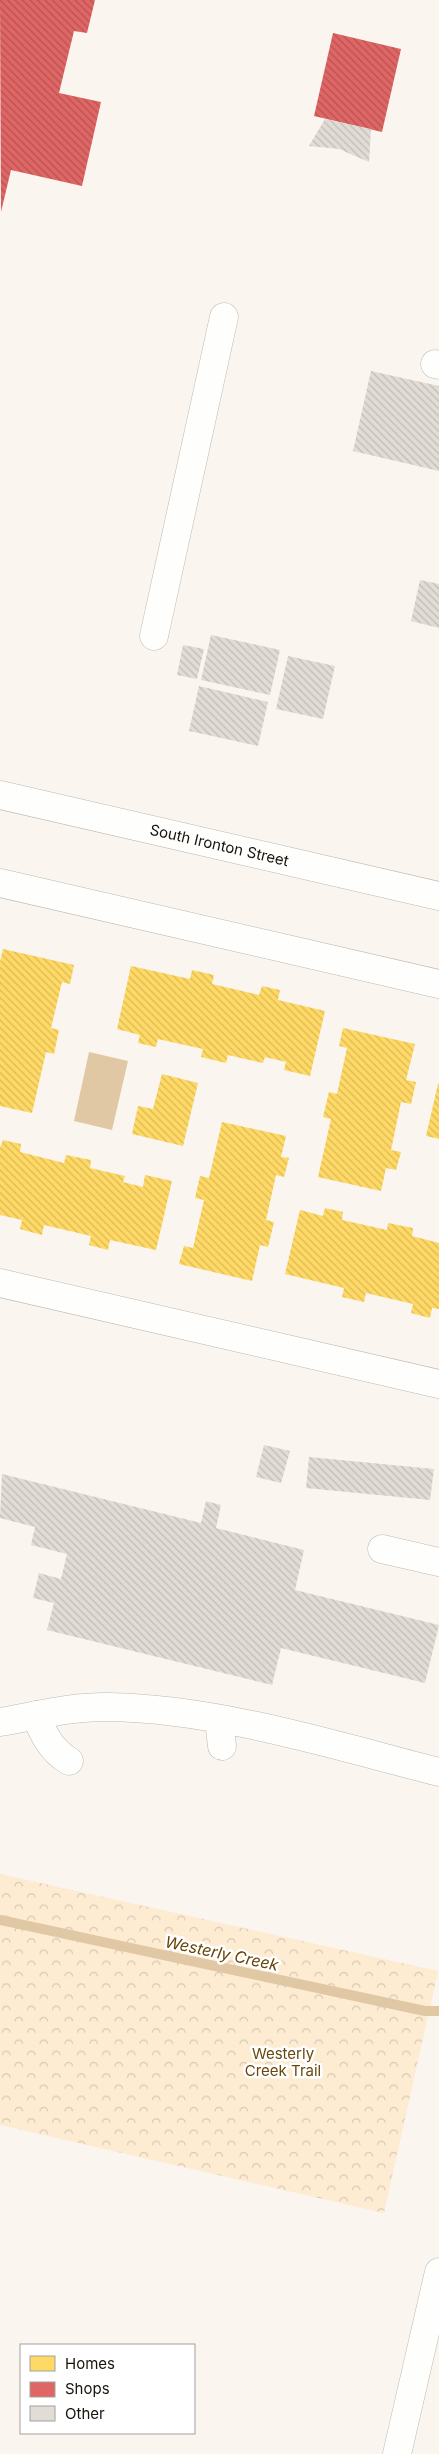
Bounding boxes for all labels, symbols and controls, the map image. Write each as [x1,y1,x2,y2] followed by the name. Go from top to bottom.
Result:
[148,820,291,870] street label: South Ironton Street
[164,1931,281,1975] water label: Westerly Creek
[245,2044,321,2080] park label: Westerly Creek Trail
[20,2344,195,2434] legend
[65,2354,115,2373] text: Homes
[65,2379,110,2398] text: Shops
[65,2404,105,2423] text: Other

